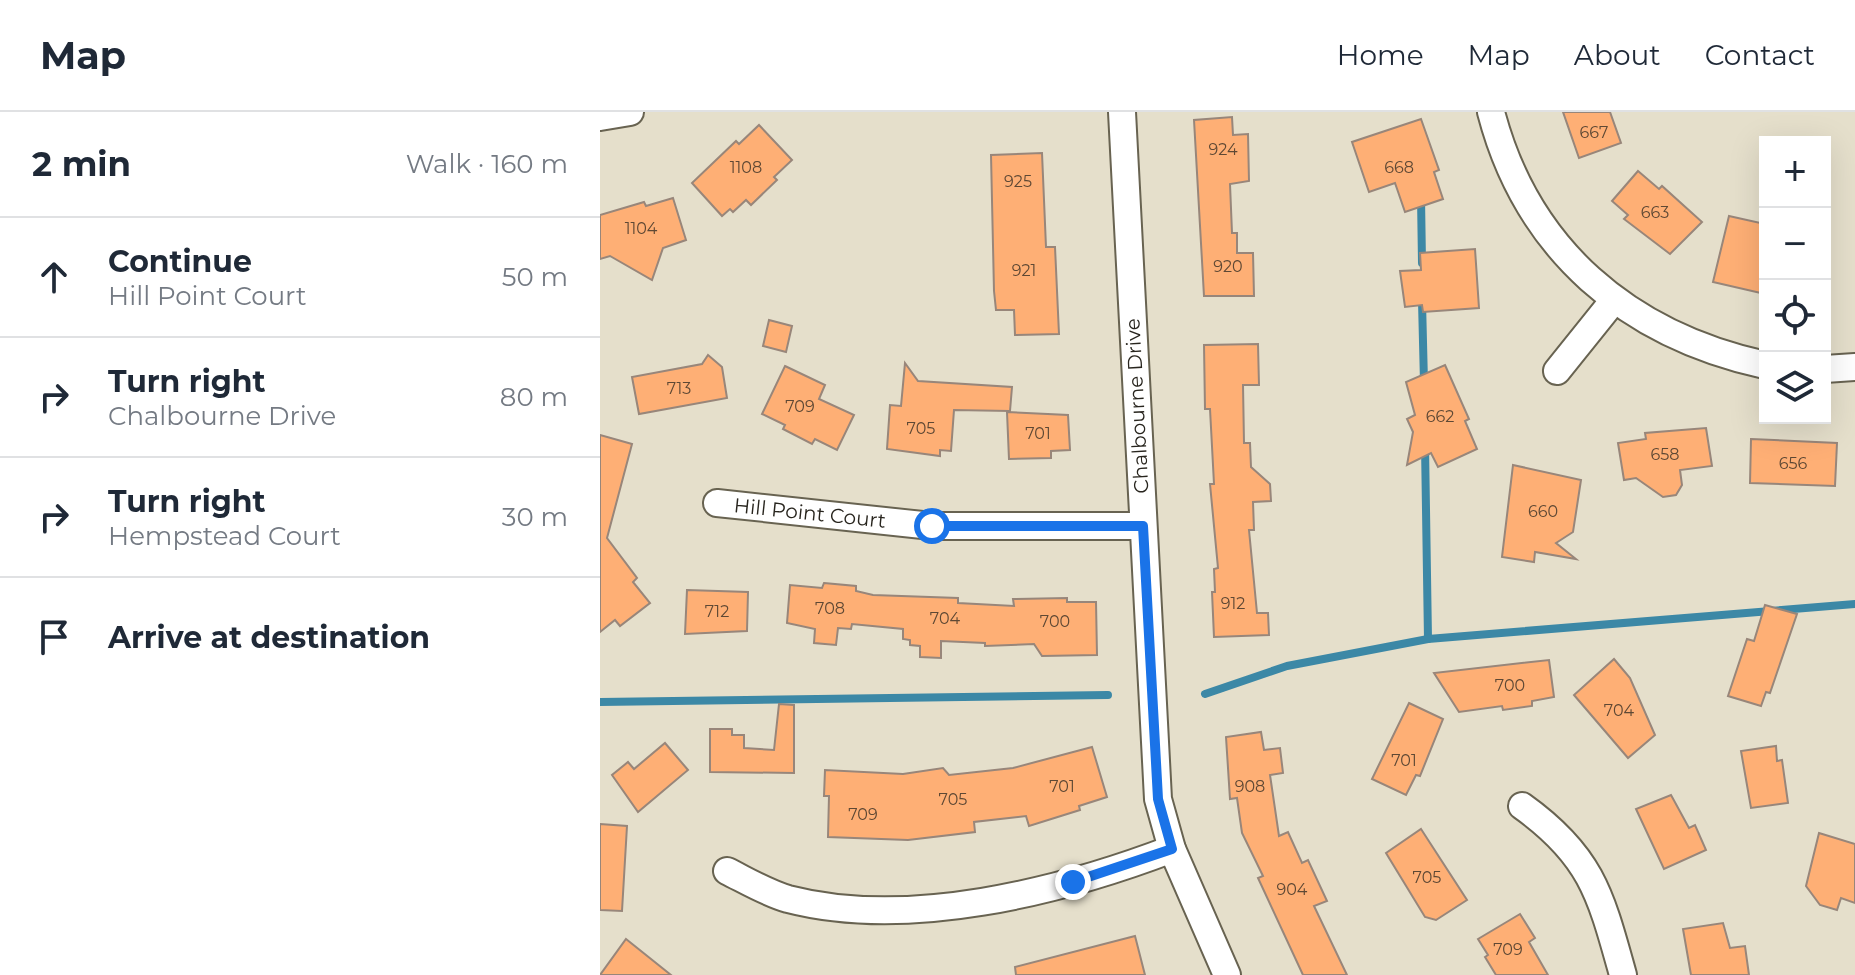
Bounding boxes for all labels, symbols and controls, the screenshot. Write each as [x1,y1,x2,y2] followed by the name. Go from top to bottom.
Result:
[40,32,126,79] text: Map
[1337,38,1424,72] text: Home
[1468,38,1530,72] text: Map
[1574,38,1661,72] text: About
[1705,38,1815,72] text: Contact
[1580,123,1608,142] house number: 667
[1759,136,1831,424] map controls
[1759,136,1831,208] button: +
[1208,140,1238,159] house number: 924
[32,143,131,185] text: 2 min
[406,148,568,180] text: Walk · 160 m
[730,158,762,177] house number: 1108
[1384,158,1414,177] house number: 668
[1004,172,1032,191] house number: 925
[1641,203,1669,222] house number: 663
[1759,208,1831,280] button: −
[625,219,658,238] house number: 1104
[108,243,252,280] text: Continue
[32,255,76,299] icon: ahead
[1213,257,1243,276] house number: 920
[502,261,568,293] text: 50 m
[1012,261,1036,280] house number: 921
[108,280,307,312] text: Hill Point Court
[1759,280,1831,352] button: locate
[1120,318,1154,494] street label: Chalbourne Drive
[1759,352,1831,424] button: layers
[108,363,265,400] text: Turn right
[32,375,76,419] icon: right
[667,379,691,398] house number: 713
[500,381,568,413] text: 80 m
[785,397,815,416] house number: 709
[108,400,336,432] text: Chalbourne Drive
[1426,407,1454,426] house number: 662
[907,419,935,438] house number: 705
[1025,424,1051,443] house number: 701
[1650,445,1680,464] house number: 658
[1779,454,1808,473] house number: 656
[108,483,265,520] text: Turn right
[733,493,887,533] street label: Hill Point Court
[32,495,76,539] icon: right
[502,501,568,533] text: 30 m
[1528,502,1558,521] house number: 660
[914,508,950,544] route start
[108,520,341,552] text: Hempstead Court
[1221,594,1245,613] house number: 912
[815,599,845,618] house number: 708
[705,602,729,621] house number: 712
[930,609,961,628] house number: 704
[1040,612,1070,631] house number: 700
[32,615,76,659] icon: arrive
[108,619,430,656] text: Arrive at destination
[1495,676,1525,695] house number: 700
[1604,701,1635,720] house number: 704
[1391,751,1417,770] house number: 701
[1049,777,1075,796] house number: 701
[1235,777,1265,796] house number: 908
[939,790,967,809] house number: 705
[848,805,878,824] house number: 709
[1055,864,1091,900] route end
[1413,868,1441,887] house number: 705
[1277,880,1308,899] house number: 904
[1493,940,1523,959] house number: 709

